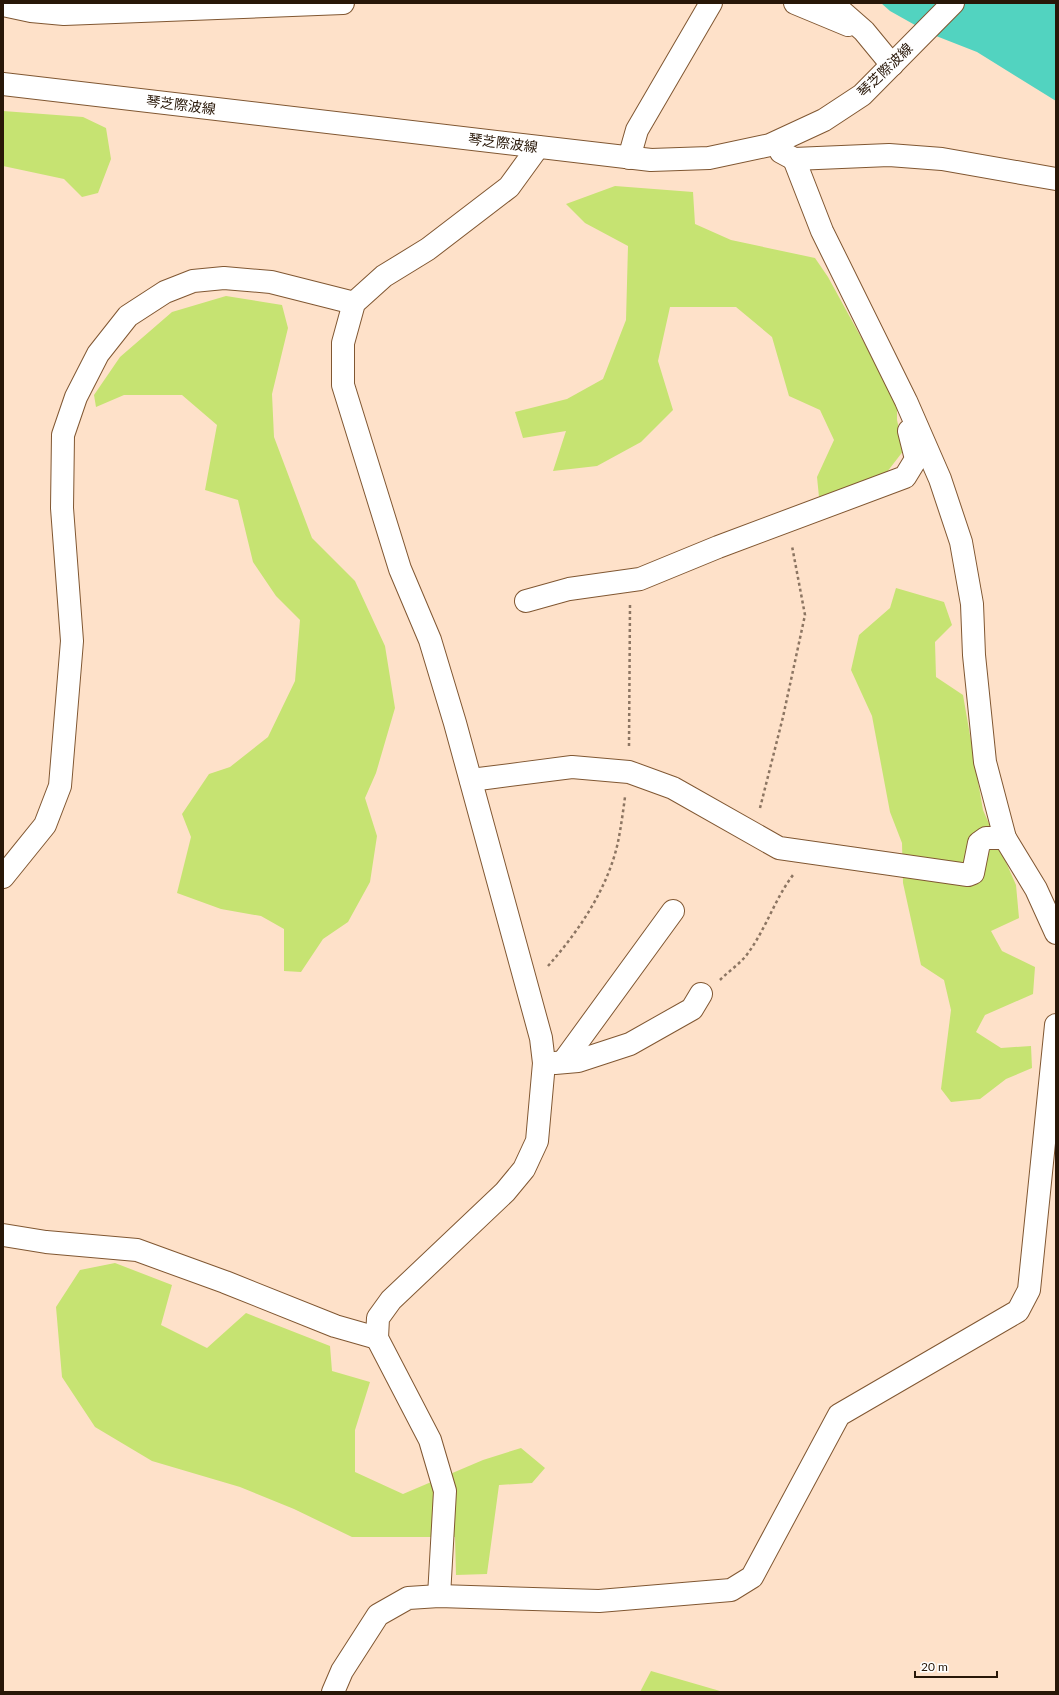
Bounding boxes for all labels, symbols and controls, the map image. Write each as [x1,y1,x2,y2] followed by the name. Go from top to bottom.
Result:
[854,39,916,100] street label: 琴芝際波線
[145,92,217,117] street label: 琴芝際波線
[467,130,539,155] street label: 琴芝際波線
[915,1653,997,1679] scale bar
[921,1659,948,1674] text: 20 m

